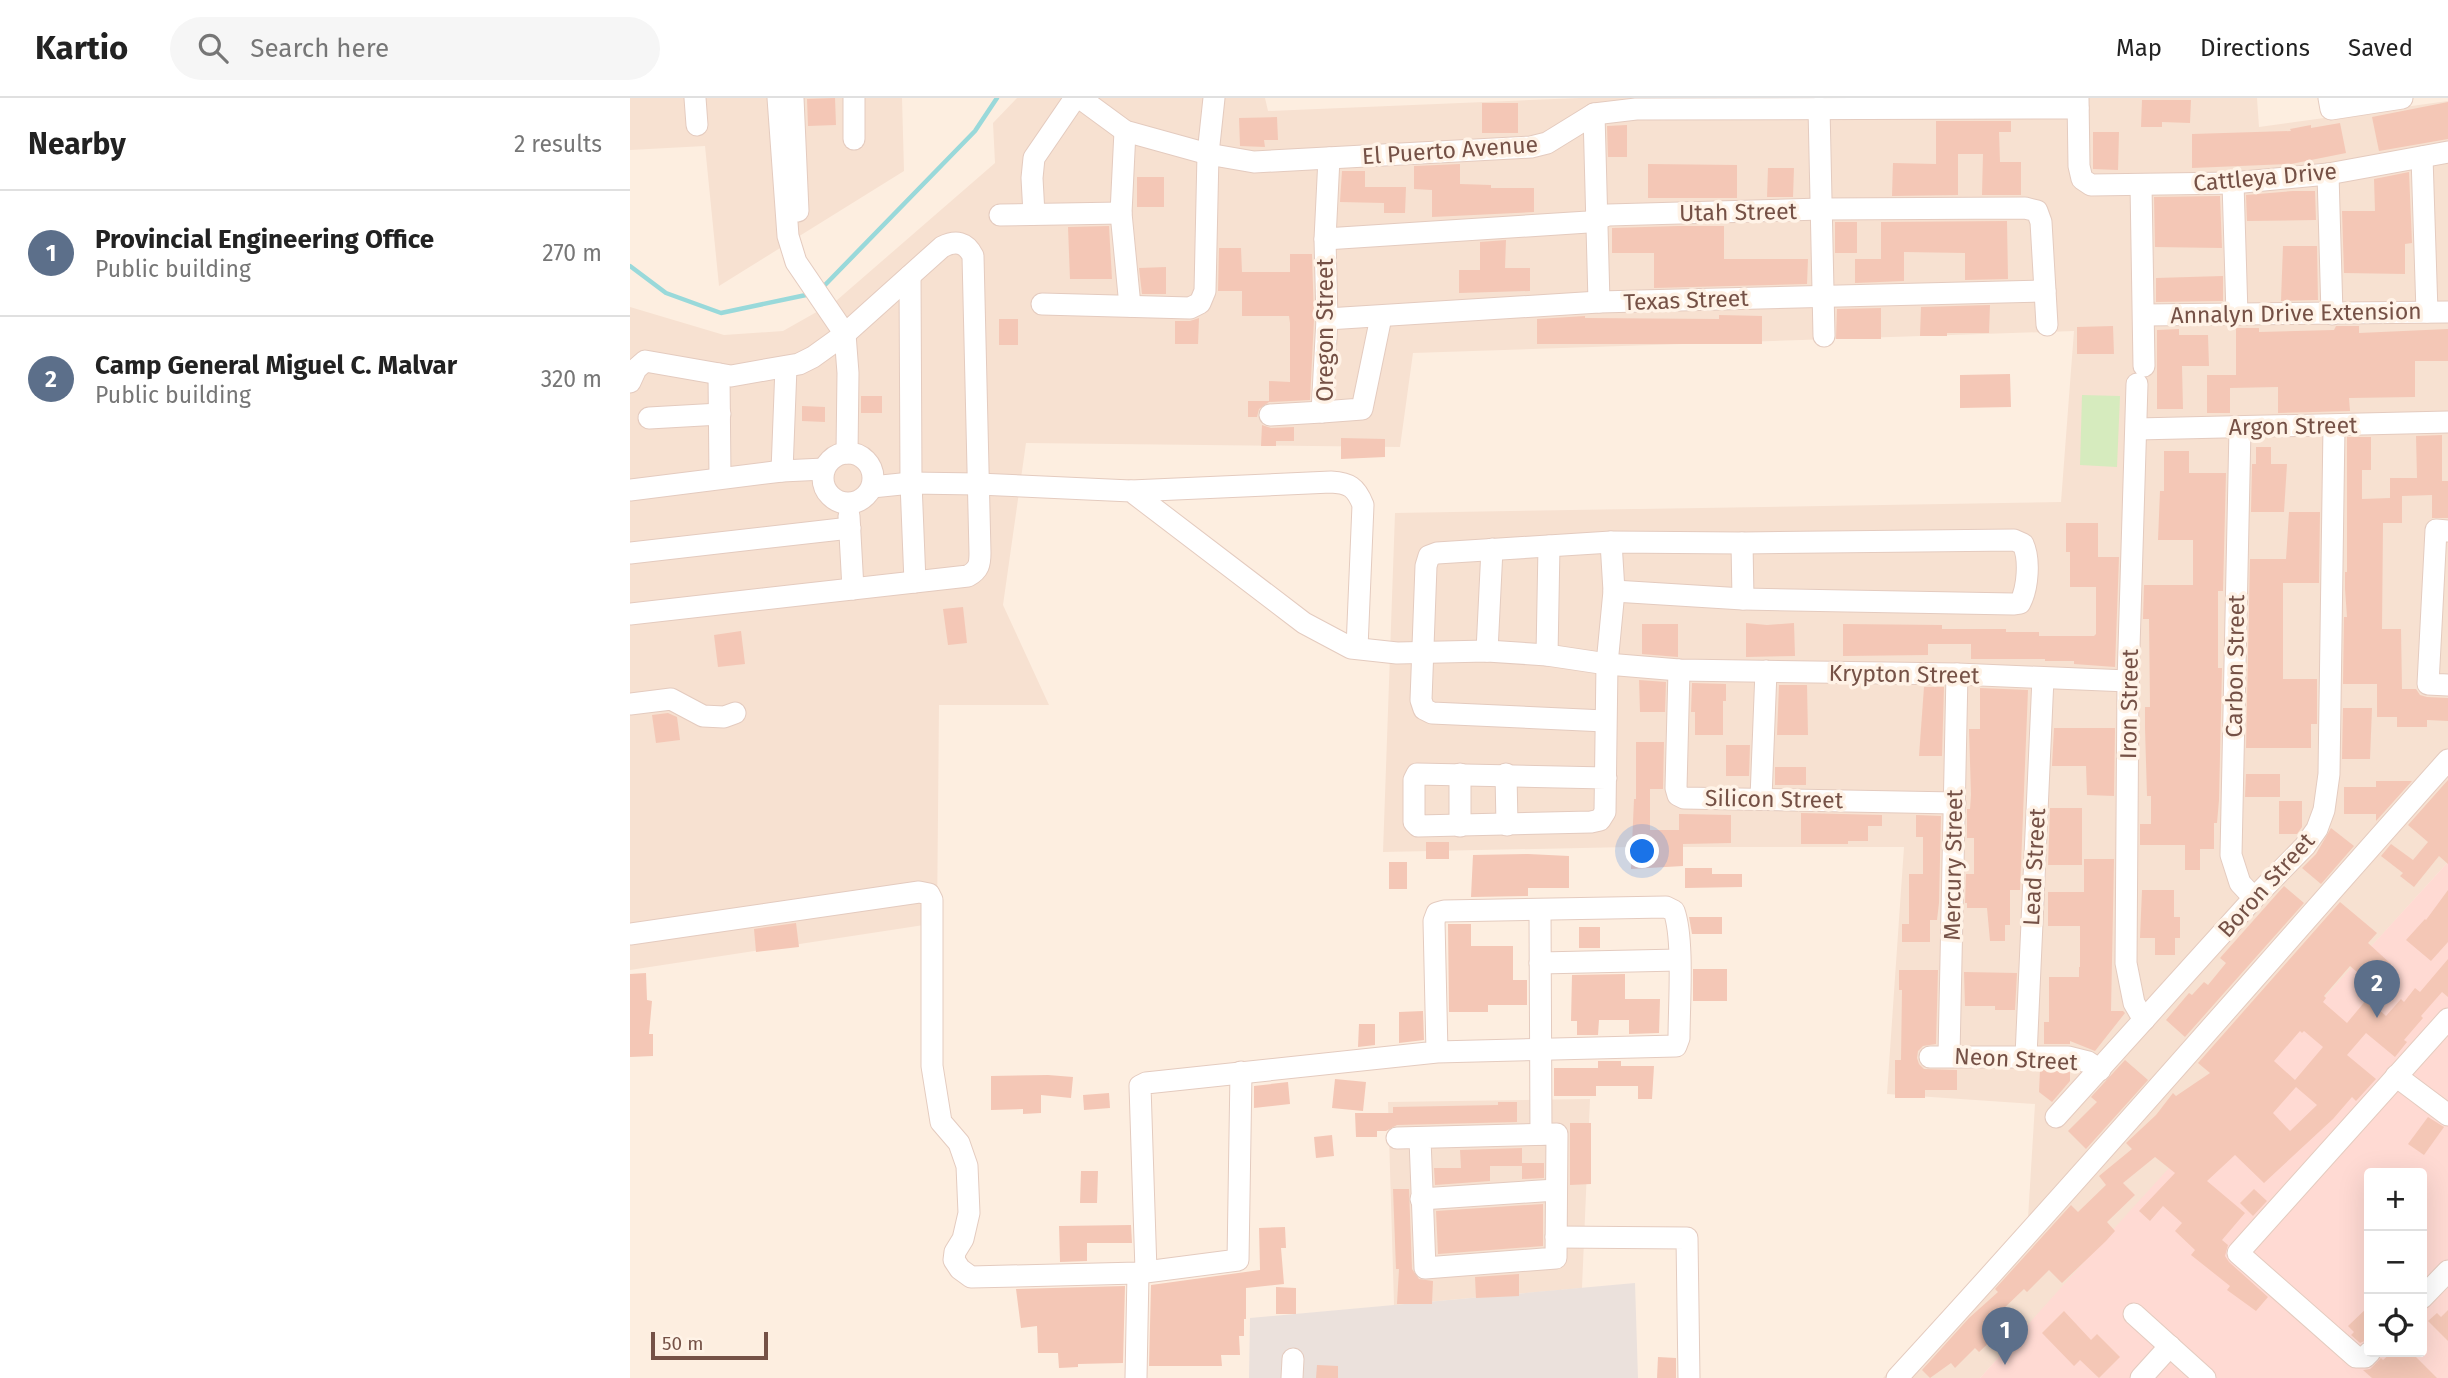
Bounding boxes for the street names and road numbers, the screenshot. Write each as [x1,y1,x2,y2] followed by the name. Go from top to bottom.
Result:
[1361,130,1539,170] street label: El Puerto Avenue
[2192,157,2338,197] street label: Cattleya Drive
[1679,197,1798,227] street label: Utah Street
[1311,257,1339,402] street label: Oregon Street
[1623,284,1750,316] street label: Texas Street
[2170,297,2422,329] street label: Annalyn Drive Extension
[2228,411,2358,441] street label: Argon Street
[2220,594,2250,738] street label: Carbon Street
[2114,648,2144,759] street label: Iron Street
[1828,659,1980,689] street label: Krypton Street
[1705,784,1844,814] street label: Silicon Street
[1938,788,1968,941] street label: Mercury Street
[2017,807,2051,927] street label: Lead Street
[2212,826,2321,943] street label: Boron Street
[1954,1042,2079,1076] street label: Neon Street

